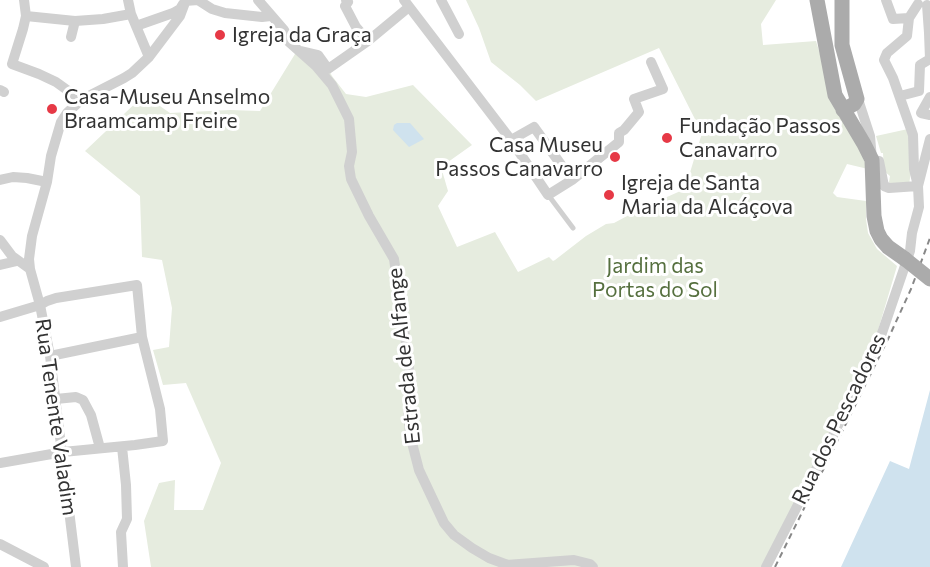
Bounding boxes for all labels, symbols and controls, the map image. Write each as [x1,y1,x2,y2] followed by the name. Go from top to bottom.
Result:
[232,22,372,48] place label: Igreja da Graça
[213,28,227,42] marker: Igreja da Graça
[64,84,270,134] place label: Casa-Museu Anselmo Braamcamp Freire
[45,102,59,116] marker: Casa-Museu Anselmo Braamcamp Freire
[679,113,841,163] place label: Fundação Passos Canavarro
[660,131,674,145] marker: Fundação Passos Canavarro
[435,132,603,182] place label: Casa Museu Passos Canavarro
[608,150,622,164] marker: Casa Museu Passos Canavarro
[621,170,793,220] place label: Igreja de Santa Maria da Alcáçova
[602,188,616,202] marker: Igreja de Santa Maria da Alcáçova
[592,253,718,303] park label: Jardim das Portas do Sol
[382,267,426,445] street label: Estrada de Alfange
[30,317,82,517] street label: Rua Tenente Valadim
[787,329,891,509] street label: Rua dos Pescadores

